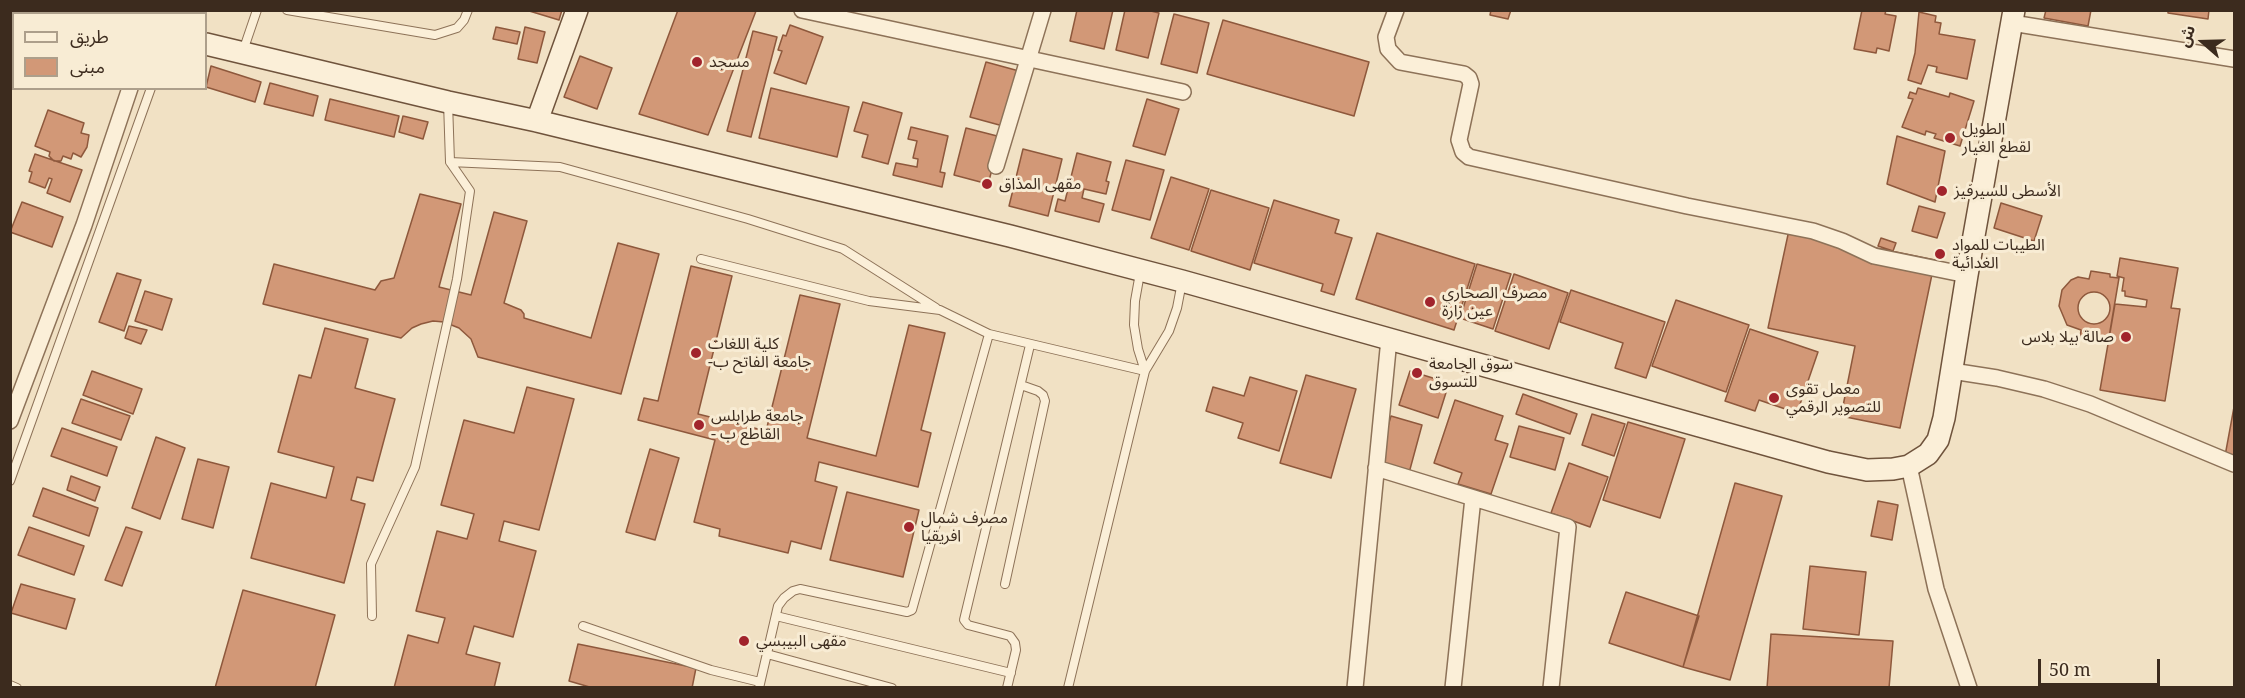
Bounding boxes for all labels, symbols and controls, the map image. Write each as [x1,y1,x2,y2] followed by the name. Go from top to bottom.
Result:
[12,12,207,90] legend
[2173,12,2233,72] north arrow
[2172,22,2200,50] text: ش
[70,24,109,48] text: طريق
[709,52,750,72] place label: مسجد
[70,54,105,78] text: مبنى
[690,55,704,69] marker: مسجد
[1962,119,2031,157] place label: الطويل لقطع الغيار
[1943,131,1957,145] marker: الطويل لقطع الغيار
[999,174,1081,194] place label: مقهى المذاق
[980,177,994,191] marker: مقهى المذاق
[1954,181,2061,201] place label: الأسطى للسيرفيز
[1935,184,1949,198] marker: الأسطى للسيرفيز
[1952,235,2045,273] place label: الطيبات للمواد الغدائية
[1933,247,1947,261] marker: الطيبات للمواد الغدائية
[1442,283,1547,321] place label: مصرف الصحاري عين زارة
[1423,295,1437,309] marker: مصرف الصحاري عين زارة
[2022,327,2114,347] place label: صالة بيلا بلاس
[2119,330,2133,344] marker: صالة بيلا بلاس
[708,334,811,372] place label: كلية اللغات -جامعة الفاتح ب
[689,346,703,360] marker: كلية اللغات -جامعة الفاتح ب
[1429,354,1513,392] place label: سوق الجامعة للتسوق
[1410,366,1424,380] marker: سوق الجامعة للتسوق
[1786,379,1881,417] place label: معمل تقوى للتصوير الرقمي
[1767,391,1781,405] marker: معمل تقوى للتصوير الرقمي
[711,406,804,444] place label: جامعة طرابلس - القاطع ب
[692,418,706,432] marker: جامعة طرابلس - القاطع ب
[921,508,1008,546] place label: مصرف شمال افريقيا
[902,520,916,534] marker: مصرف شمال افريقيا
[756,631,847,651] place label: مقهى البيبسي
[737,634,751,648] marker: مقهى البيبسي
[2041,647,2162,685] scale bar
[2049,657,2091,681] text: 50 m

